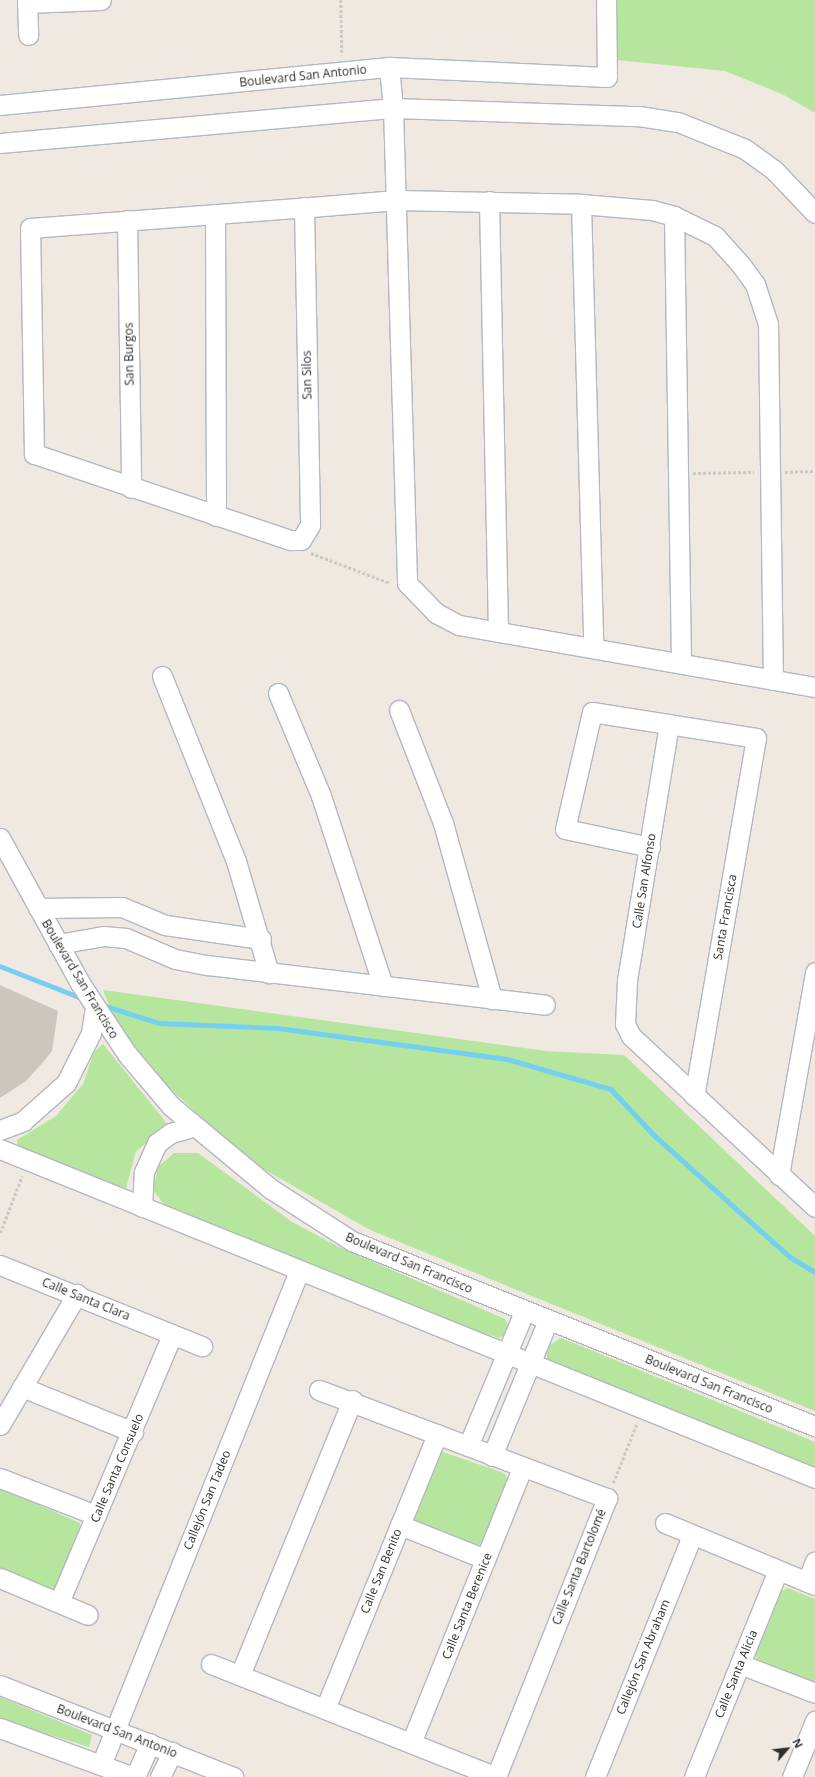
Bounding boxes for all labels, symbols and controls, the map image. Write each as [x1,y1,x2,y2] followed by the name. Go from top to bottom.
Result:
[239,62,367,90] street label: Boulevard San Antonio
[121,322,137,386] street label: San Burgos
[299,350,315,400] street label: San Silos
[629,832,659,930] street label: Calle San Alfonso
[710,873,740,961] street label: Santa Francisca
[39,917,121,1041] street label: Boulevard San Francisco
[343,1230,475,1296] street label: Boulevard San Francisco
[40,1275,132,1323] street label: Calle Santa Clara
[643,1352,775,1416] street label: Boulevard San Francisco
[88,1411,146,1525] street label: Calle Santa Consuelo
[180,1448,234,1552] street label: Callejón San Tadeo
[549,1507,609,1627] street label: Calle Santa Bartolomé
[357,1526,405,1616] street label: Calle San Benito
[439,1551,495,1661] street label: Calle Santa Berenice
[613,1597,673,1717] street label: Callejón San Abraham
[712,1628,760,1720] street label: Calle Santa Alicia
[55,1701,179,1761] street label: Boulevard San Antonio
[767,1729,807,1769] north arrow
[789,1736,807,1751] text: N

